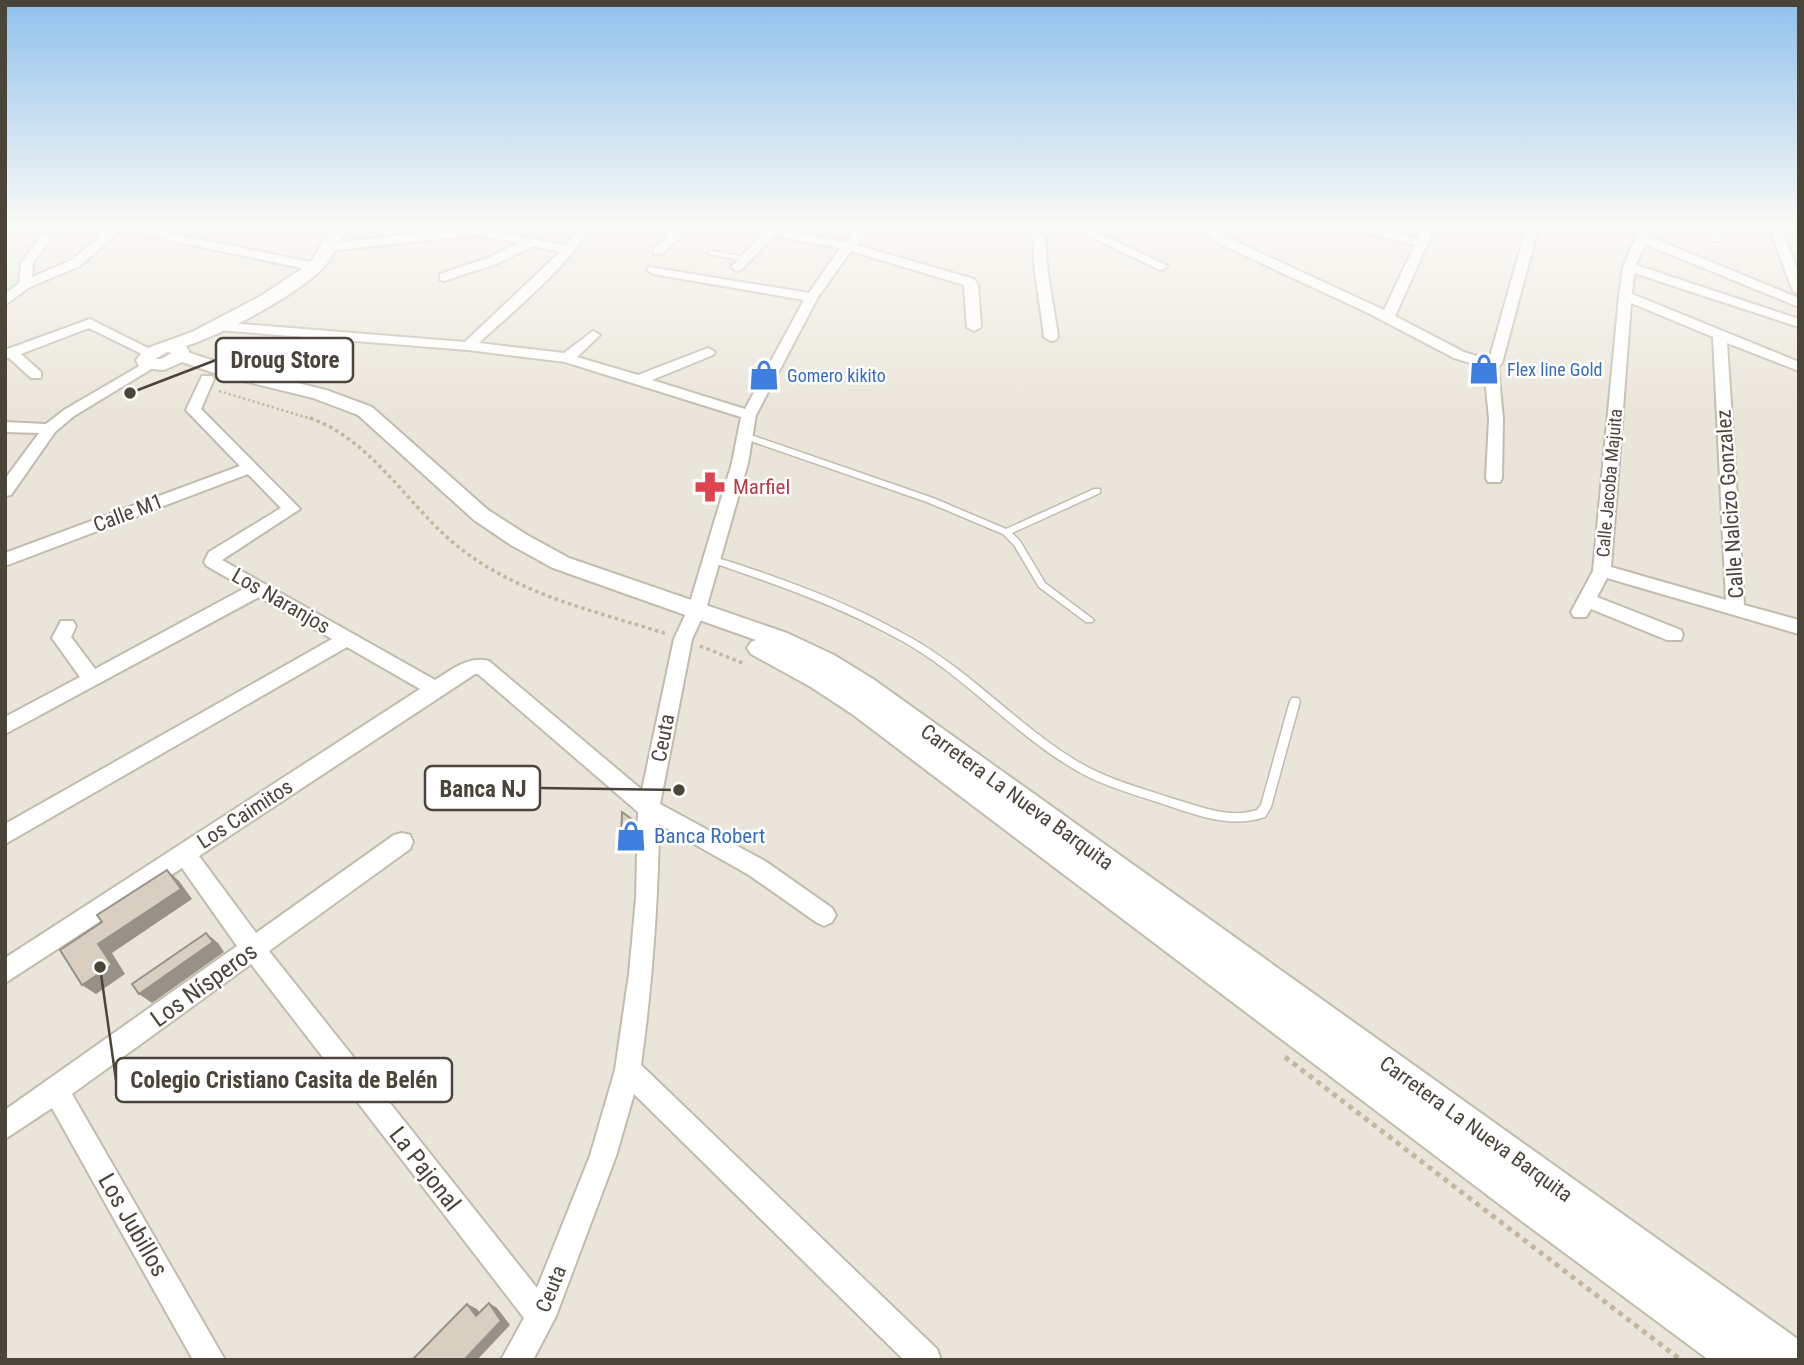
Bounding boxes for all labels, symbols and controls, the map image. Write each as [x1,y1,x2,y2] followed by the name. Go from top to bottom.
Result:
[216,338,353,382] callout: Droug Store
[231,347,339,374] text: Droug Store
[1467,352,1501,386] shop icon: Flex line Gold
[747,358,781,392] shop icon: Gomero kikito
[1507,359,1603,380] place label: Flex line Gold
[787,365,886,386] place label: Gomero kikito
[1592,408,1626,558] street label: Calle Jacoba Majuita
[1711,409,1749,599] street label: Calle Nalcizo Gonzalez
[693,470,727,504] pharmacy icon: Marfiel
[733,475,790,499] place label: Marfiel
[90,489,166,537] street label: Calle M1
[228,563,334,639] street label: Los Naranjos
[647,712,679,764] street label: Ceuta
[916,719,1118,875] street label: Carretera La Nueva Barquita
[425,766,540,810] callout: Banca NJ
[193,774,297,854] street label: Los Caimitos
[439,776,527,803] text: Banca NJ
[614,819,648,853] shop icon: Banca Robert
[654,824,765,848] place label: Banca Robert
[145,937,263,1033] street label: Los Nísperos
[1375,1051,1577,1207] street label: Carretera La Nueva Barquita
[116,1058,452,1102] callout: Colegio Cristiano Casita de Belén
[130,1067,438,1094] text: Colegio Cristiano Casita de Belén
[383,1121,467,1217] street label: La Pajonal
[92,1168,174,1282] street label: Los Jubillos
[531,1262,571,1316] street label: Ceuta

